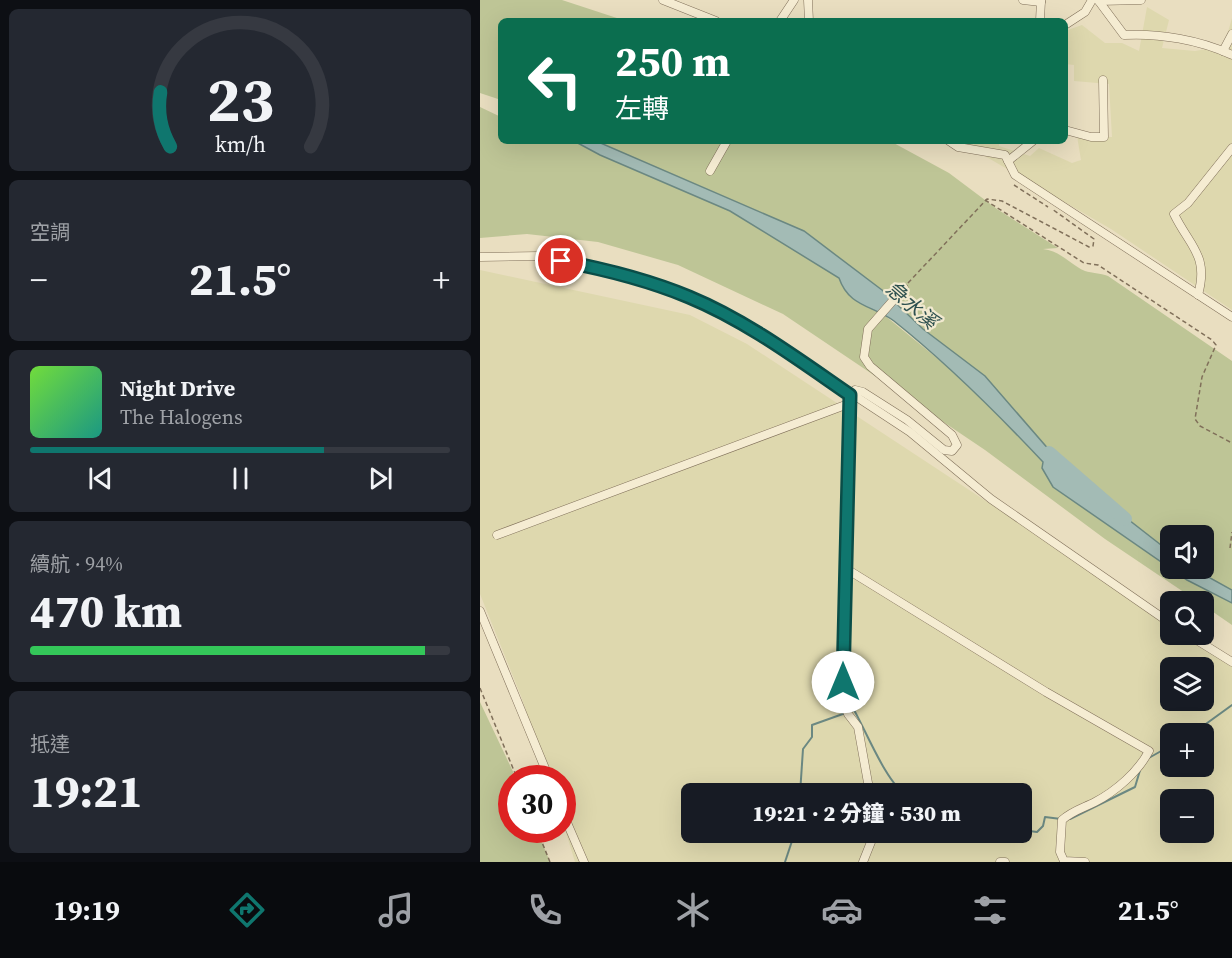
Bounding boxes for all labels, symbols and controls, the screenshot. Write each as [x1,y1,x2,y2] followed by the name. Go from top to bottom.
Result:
[615,32,730,90] text: 250 m
[516,42,594,120] icon: left
[206,56,274,142] text: 23
[615,90,669,127] text: 左轉
[214,130,266,159] text: km/h
[30,218,70,246] text: 空調
[535,235,586,286] pin
[544,244,577,277] icon: arrive
[189,248,291,310] text: 21.5°
[30,257,48,302] text: −
[433,257,450,302] text: +
[880,275,946,337] water label: 急水溪
[120,373,235,403] text: Night Drive
[120,403,243,431] text: The Halogens
[84,462,117,495] icon: previous
[224,462,257,495] icon: pause
[364,462,397,495] icon: next
[1160,525,1214,843] map controls
[1160,525,1214,579] button: sound
[30,550,123,578] text: 續航 · 94%
[30,580,182,642] text: 470 km
[1160,591,1214,645] button: search
[811,650,875,714] position arrow
[1160,657,1214,711] button: layers
[1160,723,1214,777] button: +
[30,730,70,758] text: 抵達
[30,760,143,822] text: 19:21
[498,765,576,843] speed limit sign: 30
[1160,789,1214,843] button: −
[752,798,961,828] text: 19:21 · 2 分鐘 · 530 m
[226,889,268,931] icon: directions
[375,889,417,931] icon: music
[524,889,566,931] icon: phone
[672,889,714,931] icon: climate
[821,889,863,931] icon: car
[969,889,1011,931] icon: filters
[53,892,120,929] text: 19:19
[1118,892,1179,929] text: 21.5°

